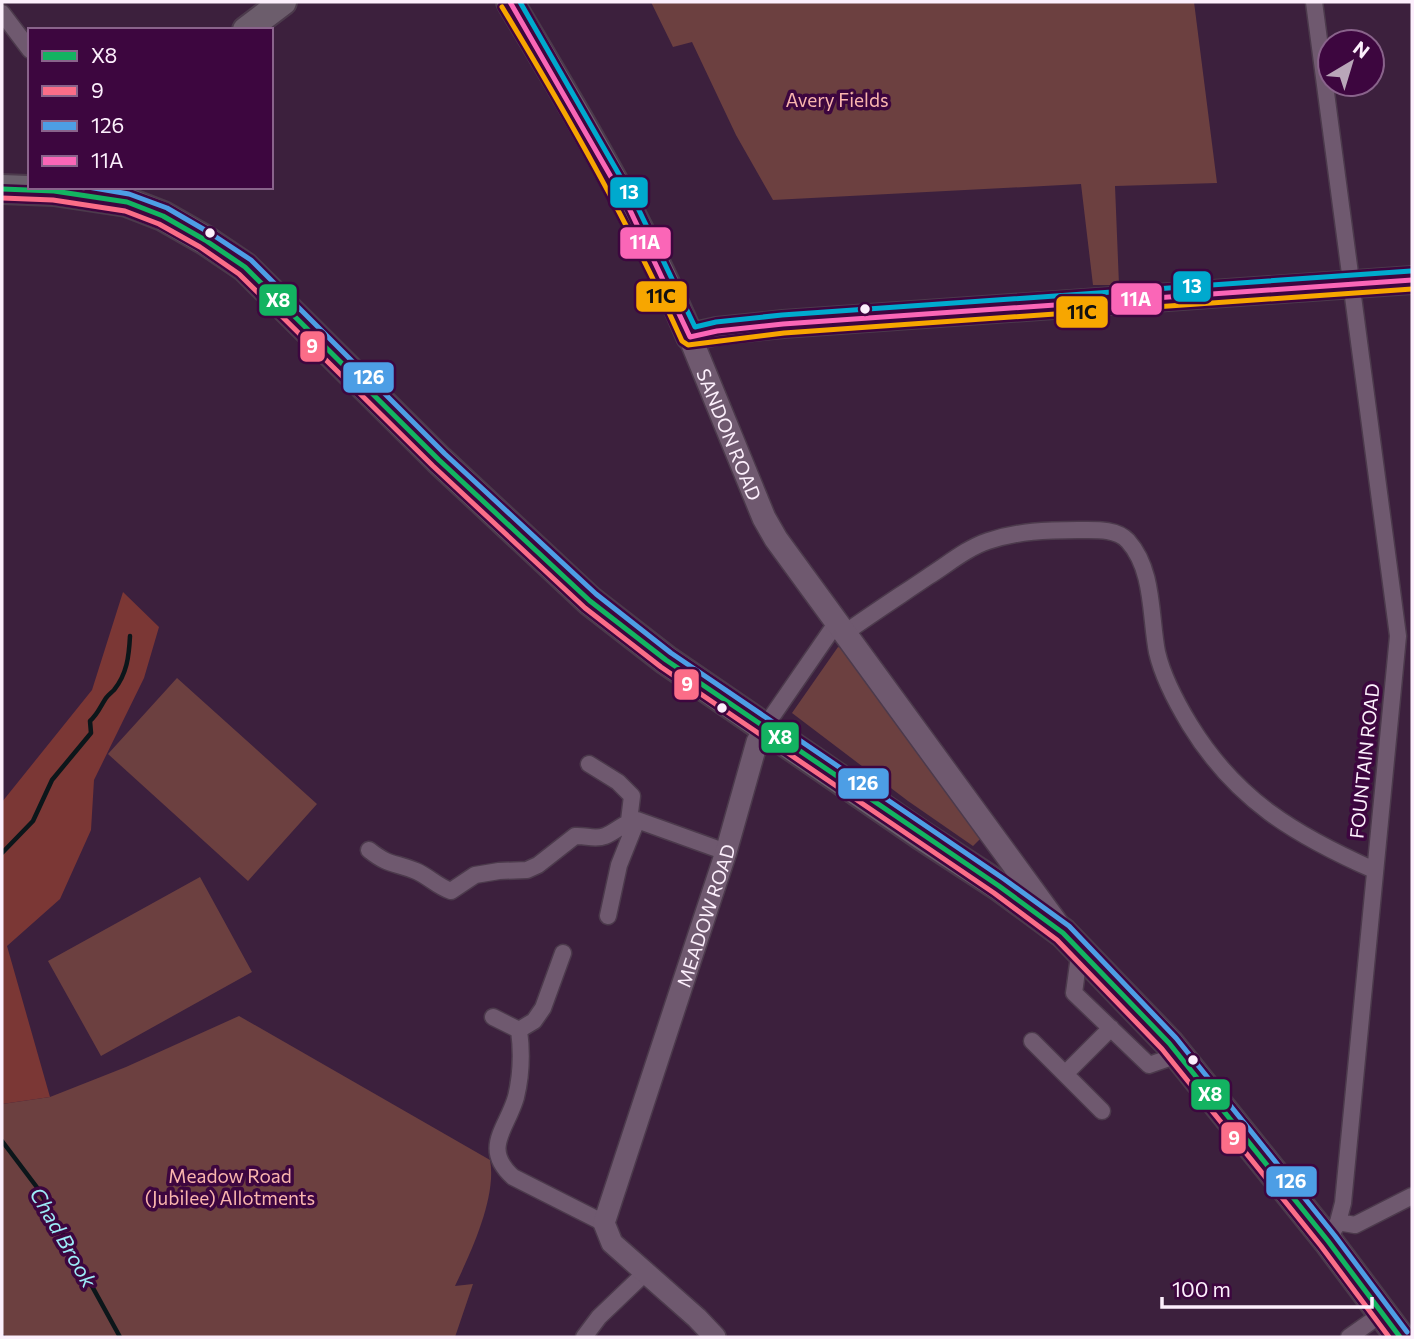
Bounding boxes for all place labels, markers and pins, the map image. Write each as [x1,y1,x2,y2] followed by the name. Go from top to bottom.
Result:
[203,226,217,240] unlabelled marker
[858,302,872,316] unlabelled marker
[715,701,729,715] unlabelled marker
[1186,1053,1200,1067] unlabelled marker

